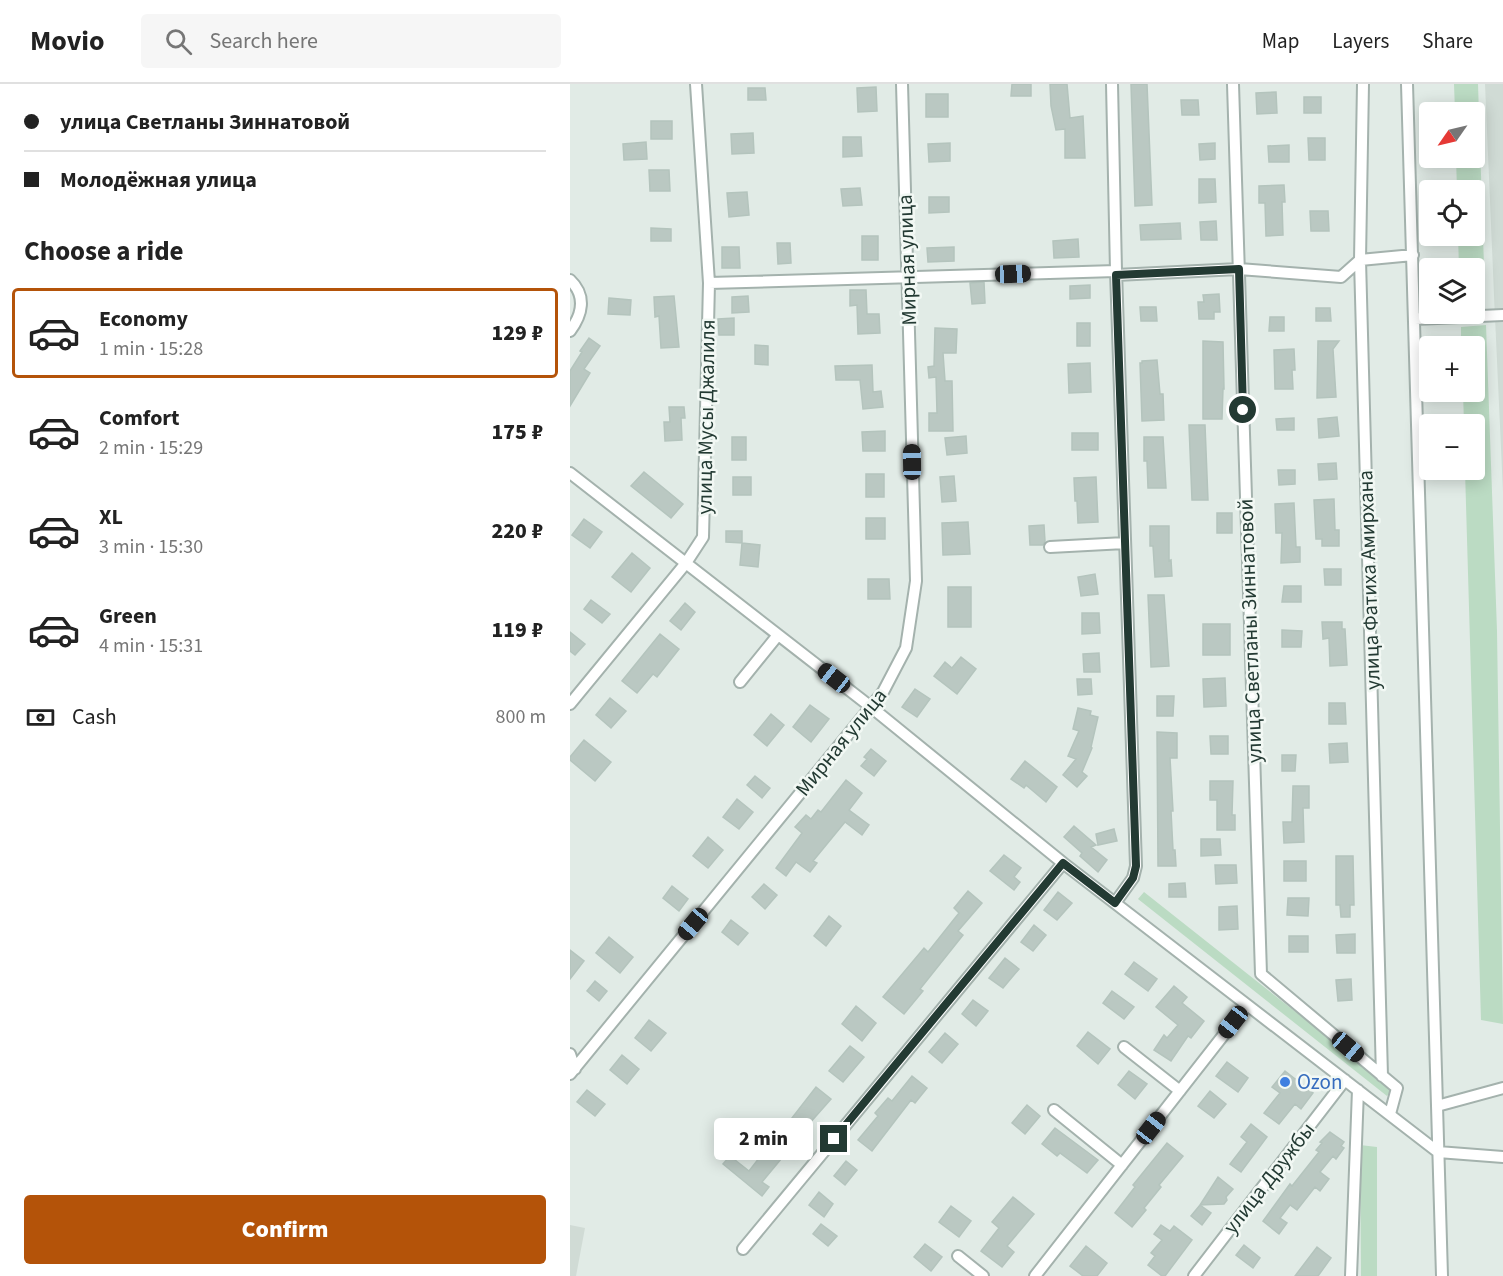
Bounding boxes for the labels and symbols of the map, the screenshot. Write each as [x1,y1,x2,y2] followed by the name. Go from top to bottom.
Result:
[1419,102,1485,168] north arrow
[890,194,924,326] street label: Мирная улица
[995,264,1031,284] car
[689,319,723,515] street label: улица Мусы Джалиля
[1229,396,1256,423] route start
[903,444,921,480] car
[1350,470,1388,690] street label: улица Фатиха Амирхана
[1230,498,1270,764] street label: улица Светланы Зиннатовой
[814,660,854,696] car
[788,682,894,802] street label: Мирная улица
[675,904,711,944] car
[1215,1002,1251,1042] car
[1328,1029,1368,1065] car
[1297,1067,1342,1097] place label: Ozon
[1278,1075,1292,1089] marker: Ozon
[1133,1108,1169,1148] car
[1216,1116,1322,1240] street label: улица Дружбы
[714,1118,813,1160] callout: 2 min
[820,1125,847,1152] route end

